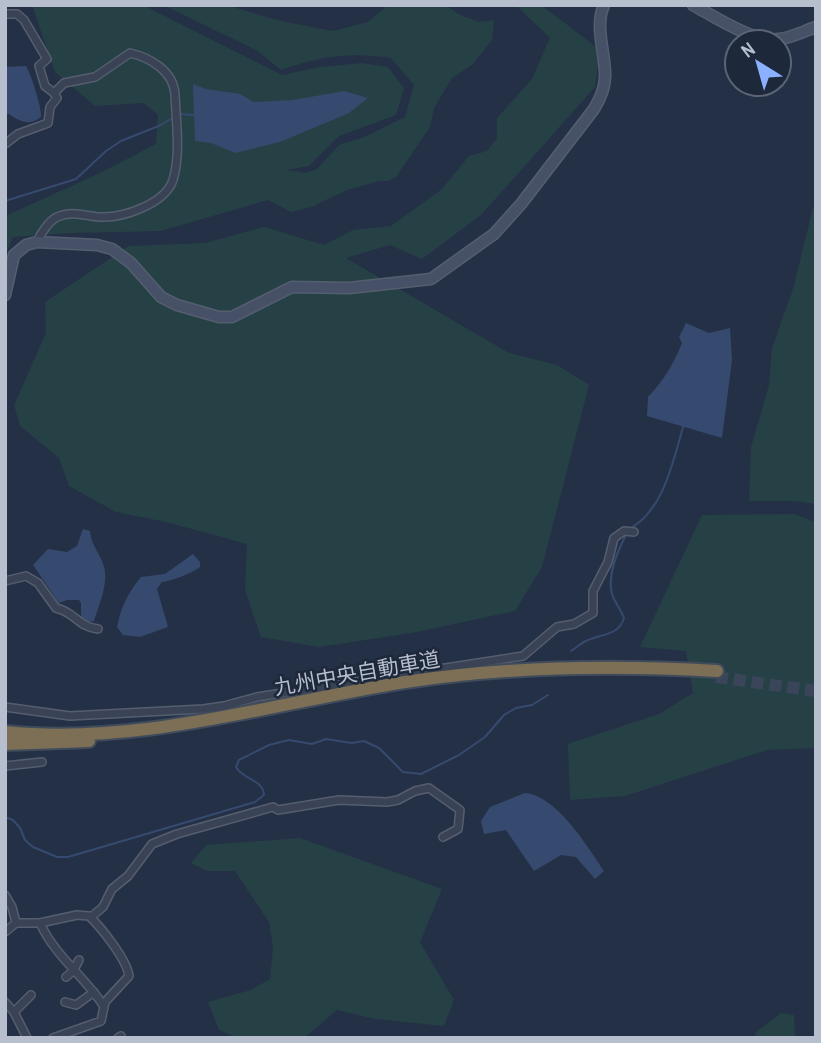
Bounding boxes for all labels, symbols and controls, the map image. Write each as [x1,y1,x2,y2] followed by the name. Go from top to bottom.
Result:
[723,28,793,98] north arrow
[735,36,760,63] text: N
[272,644,442,702] street label: 九州中央自動車道

